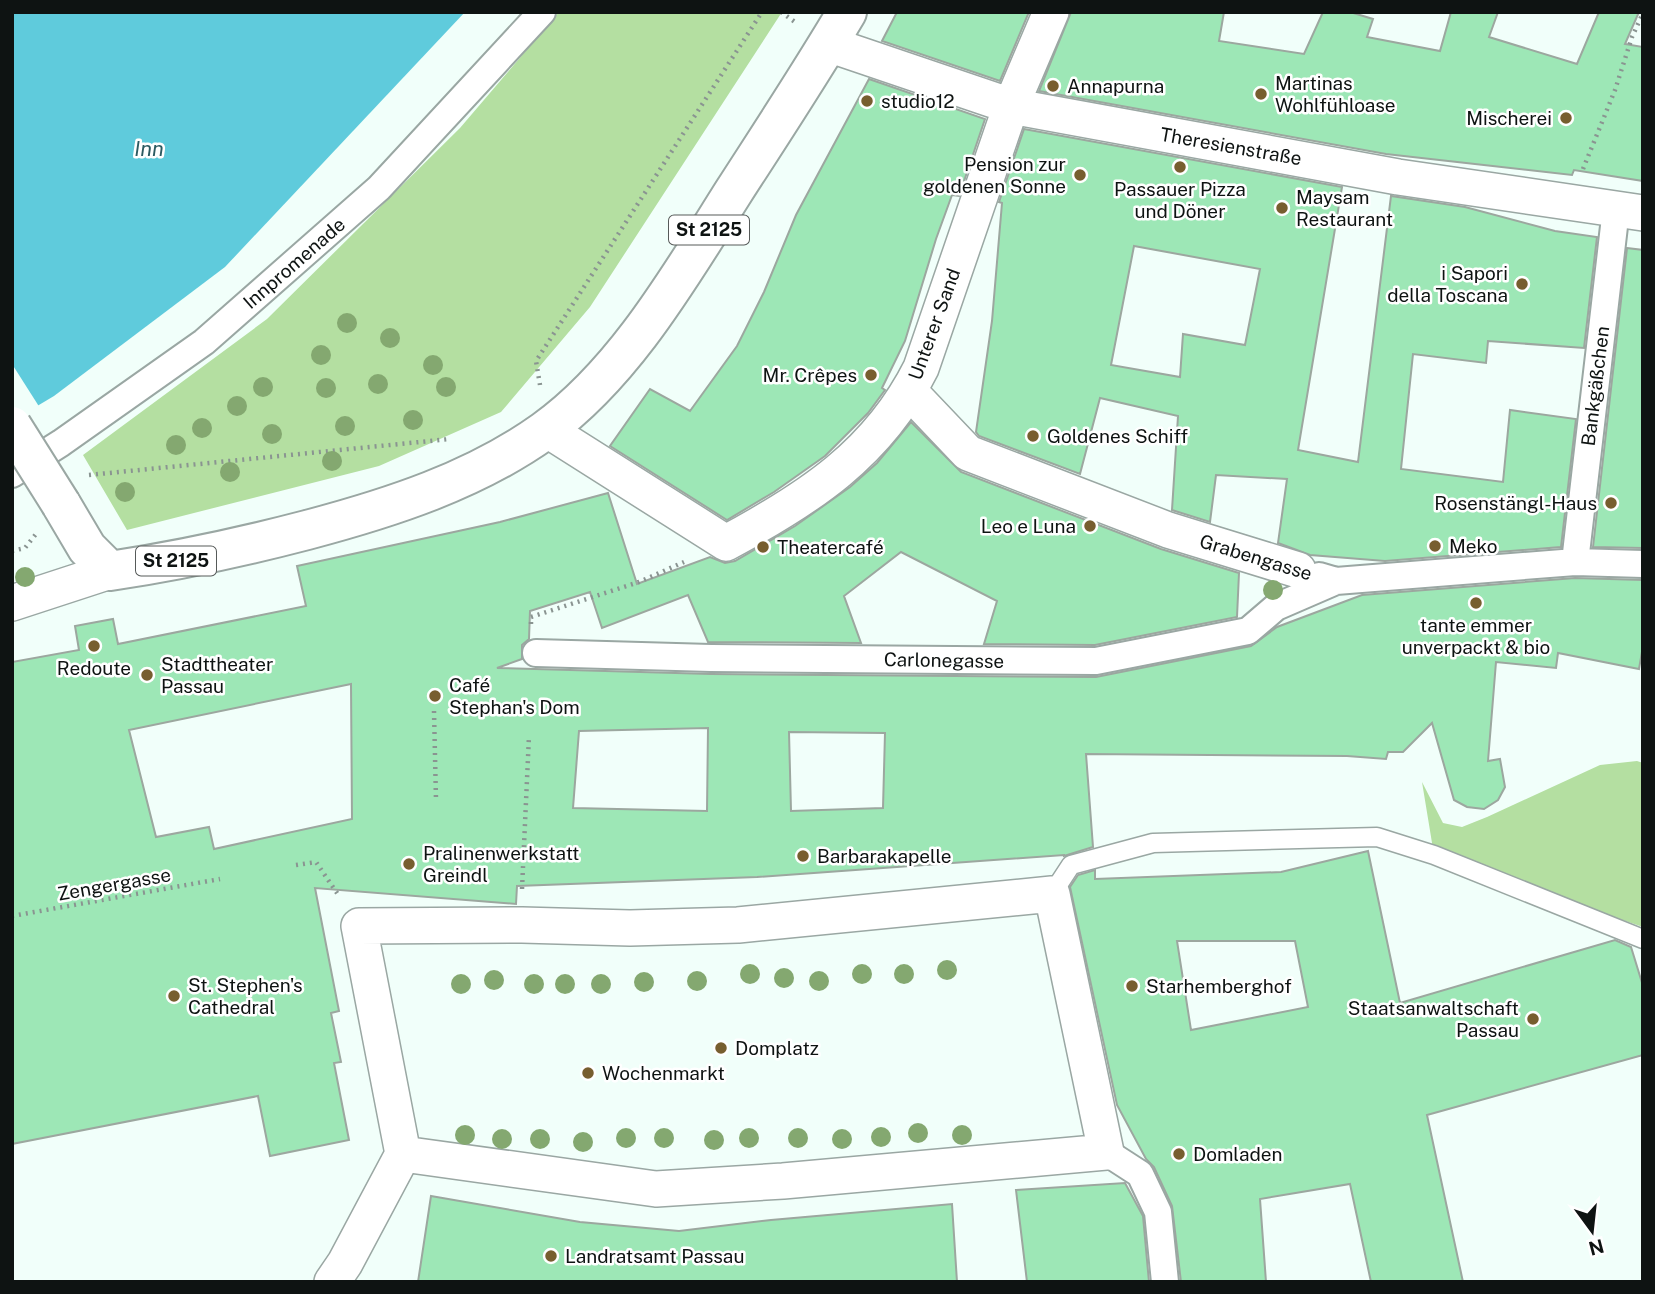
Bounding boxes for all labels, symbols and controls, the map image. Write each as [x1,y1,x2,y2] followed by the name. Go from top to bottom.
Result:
[1275,72,1396,116] place label: Martinas Wohlfühloase
[1067,75,1164,97] place label: Annapurna
[1045,78,1061,94] marker: Annapurna
[1253,86,1269,102] marker: Martinas Wohlfühloase
[881,90,955,112] place label: studio12
[859,93,875,109] marker: studio12
[1466,107,1552,129] place label: Mischerei
[1558,110,1574,126] marker: Mischerei
[1159,123,1303,169] street label: Theresienstraße
[134,136,164,161] water label: Inn
[923,153,1066,197] place label: Pension zur goldenen Sonne
[1172,159,1188,175] marker: Passauer Pizza und Döner
[1072,167,1088,183] marker: Pension zur goldenen Sonne
[1114,178,1246,222] place label: Passauer Pizza und Döner
[1296,186,1393,230] place label: Maysam Restaurant
[1274,200,1290,216] marker: Maysam Restaurant
[239,213,349,313] street label: Innpromenade
[669,215,749,244] road number: St 2125
[1387,262,1508,306] place label: i Sapori della Toscana
[904,265,964,383] street label: Unterer Sand
[1514,276,1530,292] marker: i Sapori della Toscana
[1577,325,1613,447] street label: Bankgäßchen
[763,364,857,386] place label: Mr. Crêpes
[863,367,879,383] marker: Mr. Crêpes
[1047,425,1188,447] place label: Goldenes Schiff
[1025,428,1041,444] marker: Goldenes Schiff
[1434,492,1597,514] place label: Rosenstängl-Haus
[1603,495,1619,511] marker: Rosenstängl-Haus
[981,515,1076,537] place label: Leo e Luna
[1082,518,1098,534] marker: Leo e Luna
[1197,529,1315,585] street label: Grabengasse
[1449,535,1497,557] place label: Meko
[777,536,884,558] place label: Theatercafé
[1427,538,1443,554] marker: Meko
[755,539,771,555] marker: Theatercafé
[136,546,216,576] road number: St 2125
[1468,595,1484,611] marker: tante emmer unverpackt & bio
[1402,614,1550,658] place label: tante emmer unverpackt & bio
[86,638,102,654] marker: Redoute
[884,648,1004,672] street label: Carlonegasse
[161,653,273,697] place label: Stadttheater Passau
[57,657,131,679] place label: Redoute
[139,667,155,683] marker: Stadttheater Passau
[449,674,580,718] place label: Café Stephan's Dom
[427,688,443,704] marker: Café Stephan's Dom
[423,842,579,886] place label: Pralinenwerkstatt Greindl
[817,845,952,867] place label: Barbarakapelle
[795,848,811,864] marker: Barbarakapelle
[401,856,417,872] marker: Pralinenwerkstatt Greindl
[56,863,172,905] street label: Zengergasse
[188,974,303,1018] place label: St. Stephen's Cathedral
[1146,975,1292,997] place label: Starhemberghof
[1124,978,1140,994] marker: Starhemberghof
[166,988,182,1004] marker: St. Stephen's Cathedral
[1348,997,1519,1041] place label: Staatsanwaltschaft Passau
[1525,1011,1541,1027] marker: Staatsanwaltschaft Passau
[735,1037,819,1059] place label: Domplatz
[713,1040,729,1056] marker: Domplatz
[602,1062,725,1084] place label: Wochenmarkt
[580,1065,596,1081] marker: Wochenmarkt
[1193,1143,1283,1165] place label: Domladen
[1171,1146,1187,1162] marker: Domladen
[1557,1196,1627,1266] north arrow
[1586,1235,1606,1260] text: N
[565,1245,744,1267] place label: Landratsamt Passau
[543,1248,559,1264] marker: Landratsamt Passau

